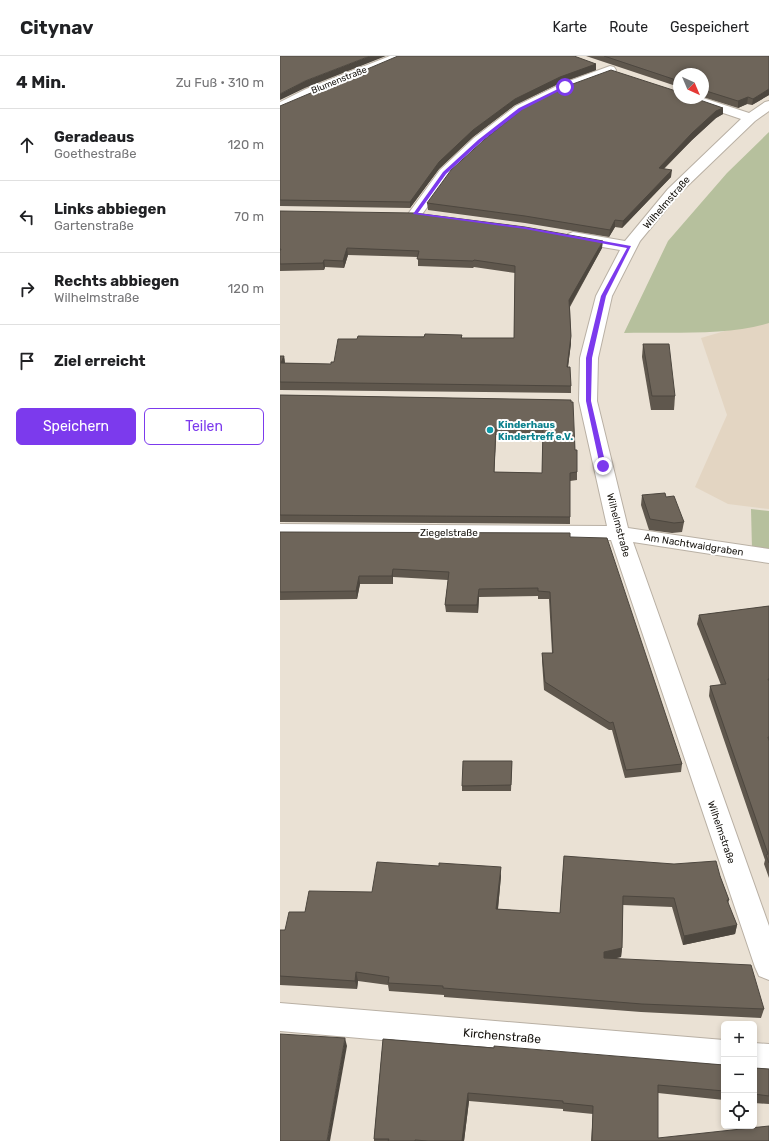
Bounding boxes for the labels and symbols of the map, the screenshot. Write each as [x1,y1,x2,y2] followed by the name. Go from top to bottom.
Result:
[310,64,368,96] street label: Blumenstraße
[673,68,709,104] north arrow
[556,78,574,96] route start
[641,174,693,231] street label: Wilhelmstraße
[498,419,573,443] place label: Kinderhaus Kindertreff e.V.
[485,425,495,435] marker: Kinderhaus Kindertreff e.V.
[594,457,612,475] route end
[604,492,632,559] street label: Wilhelmstraße
[420,527,478,539] street label: Ziegelstraße
[643,531,744,559] street label: Am Nachtwaidgraben
[705,799,738,866] street label: Wilhelmstraße
[462,1026,542,1046] street label: Kirchenstraße

